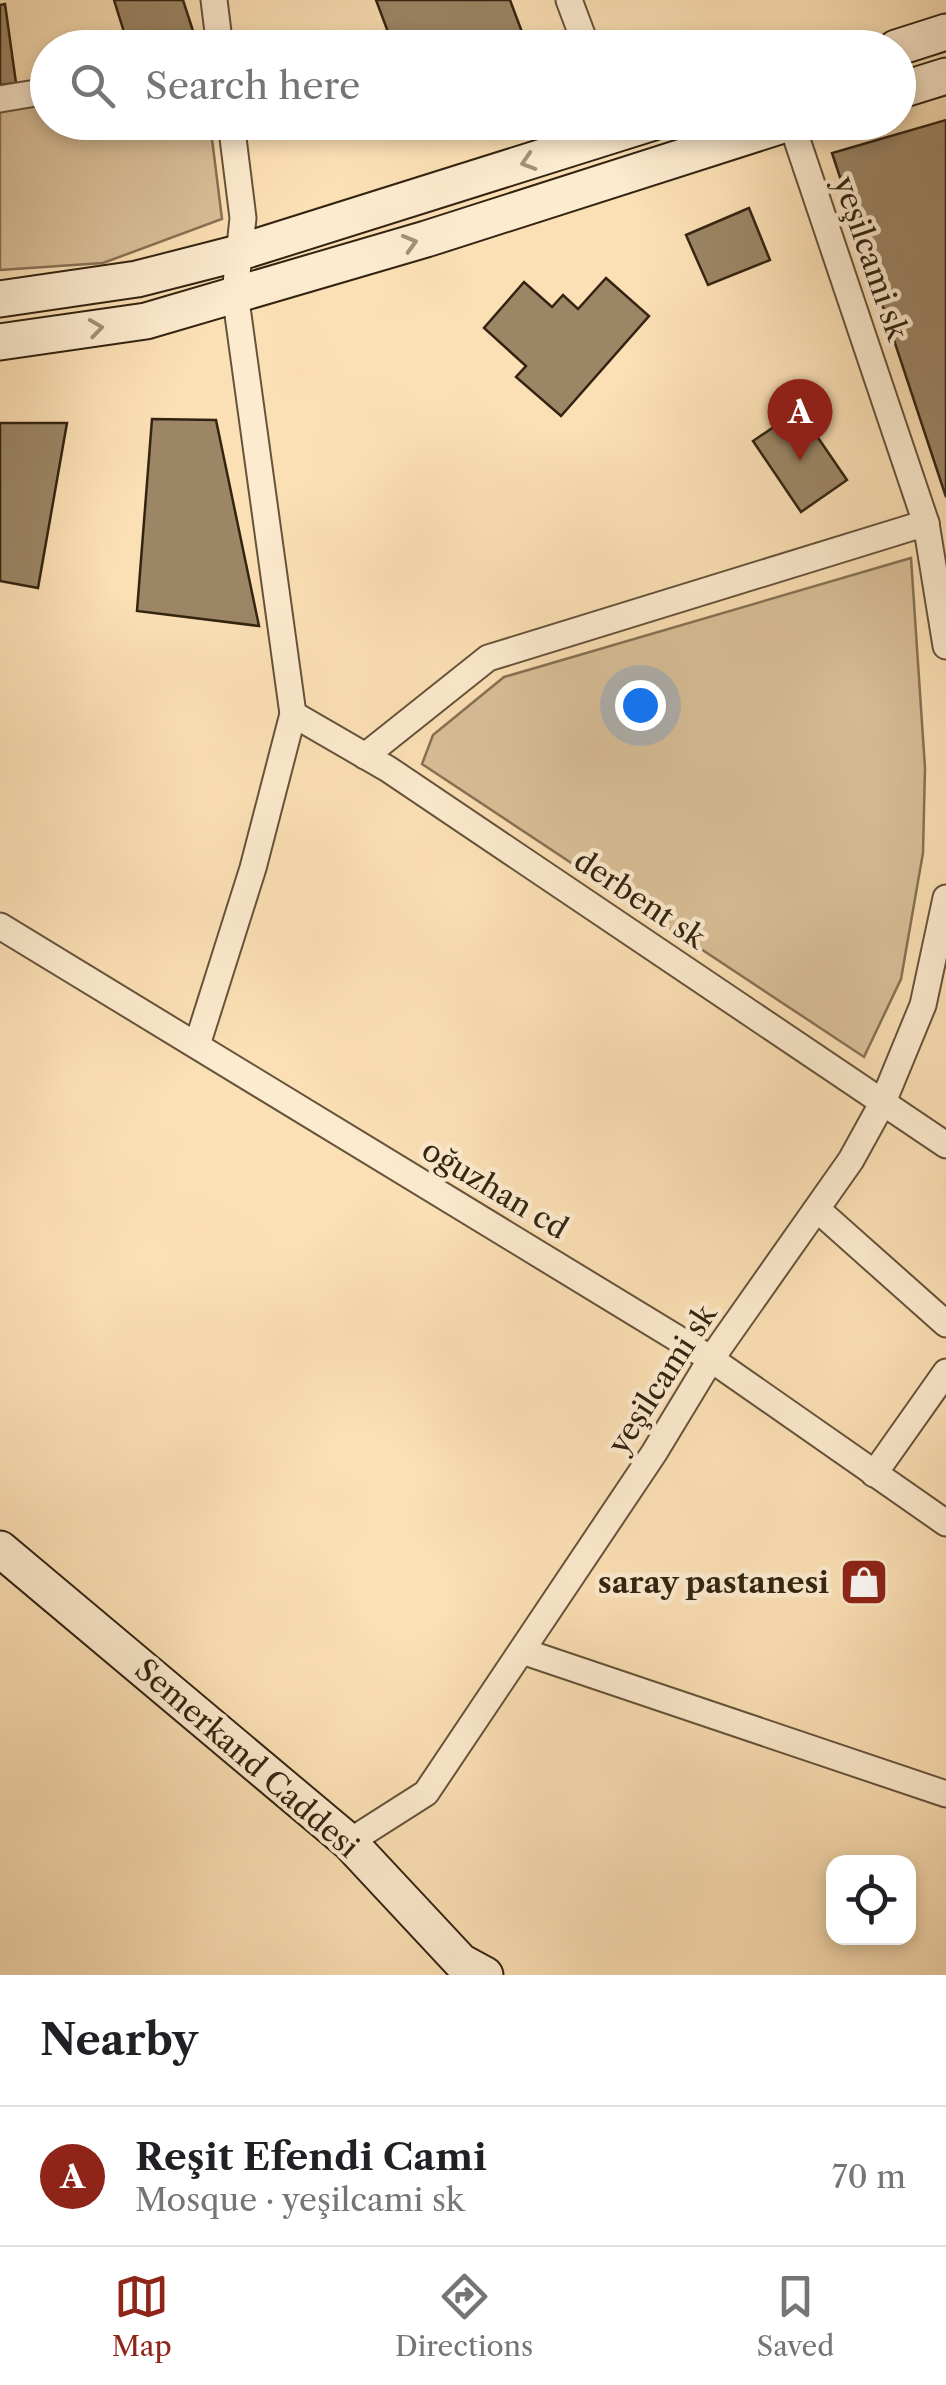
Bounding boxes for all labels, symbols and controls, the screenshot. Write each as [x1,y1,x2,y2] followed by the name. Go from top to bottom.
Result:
[30,30,916,140] search box
[65,58,120,113] icon: search
[145,62,360,109] text: Search here
[520,151,537,171] one-way arrow
[825,170,917,346] street label: yeşilcami sk
[401,234,418,255] one-way arrow
[88,319,105,340] one-way arrow
[768,378,832,461] pin: A
[615,680,666,731] your location
[567,842,714,957] street label: derbent sk
[415,1131,575,1247] street label: oğuzhan cd
[599,1296,725,1462] street label: yeşilcami sk
[838,1556,890,1608] shop icon: saray pastanesi
[598,1564,829,1601] place label: saray pastanesi
[128,1651,366,1865] street label: Semerkand Caddesi
[826,1855,916,1945] map controls
[826,1855,916,1945] button: locate
[40,2014,198,2066] text: Nearby
[135,2133,487,2180] text: Reşit Efendi Cami
[60,2157,85,2196] text: A
[832,2157,906,2196] text: 70 m
[135,2180,464,2219] text: Mosque · yeşilcami sk
[112,2269,172,2363] tab: Map
[395,2269,533,2363] tab: Directions
[757,2269,834,2363] tab: Saved

